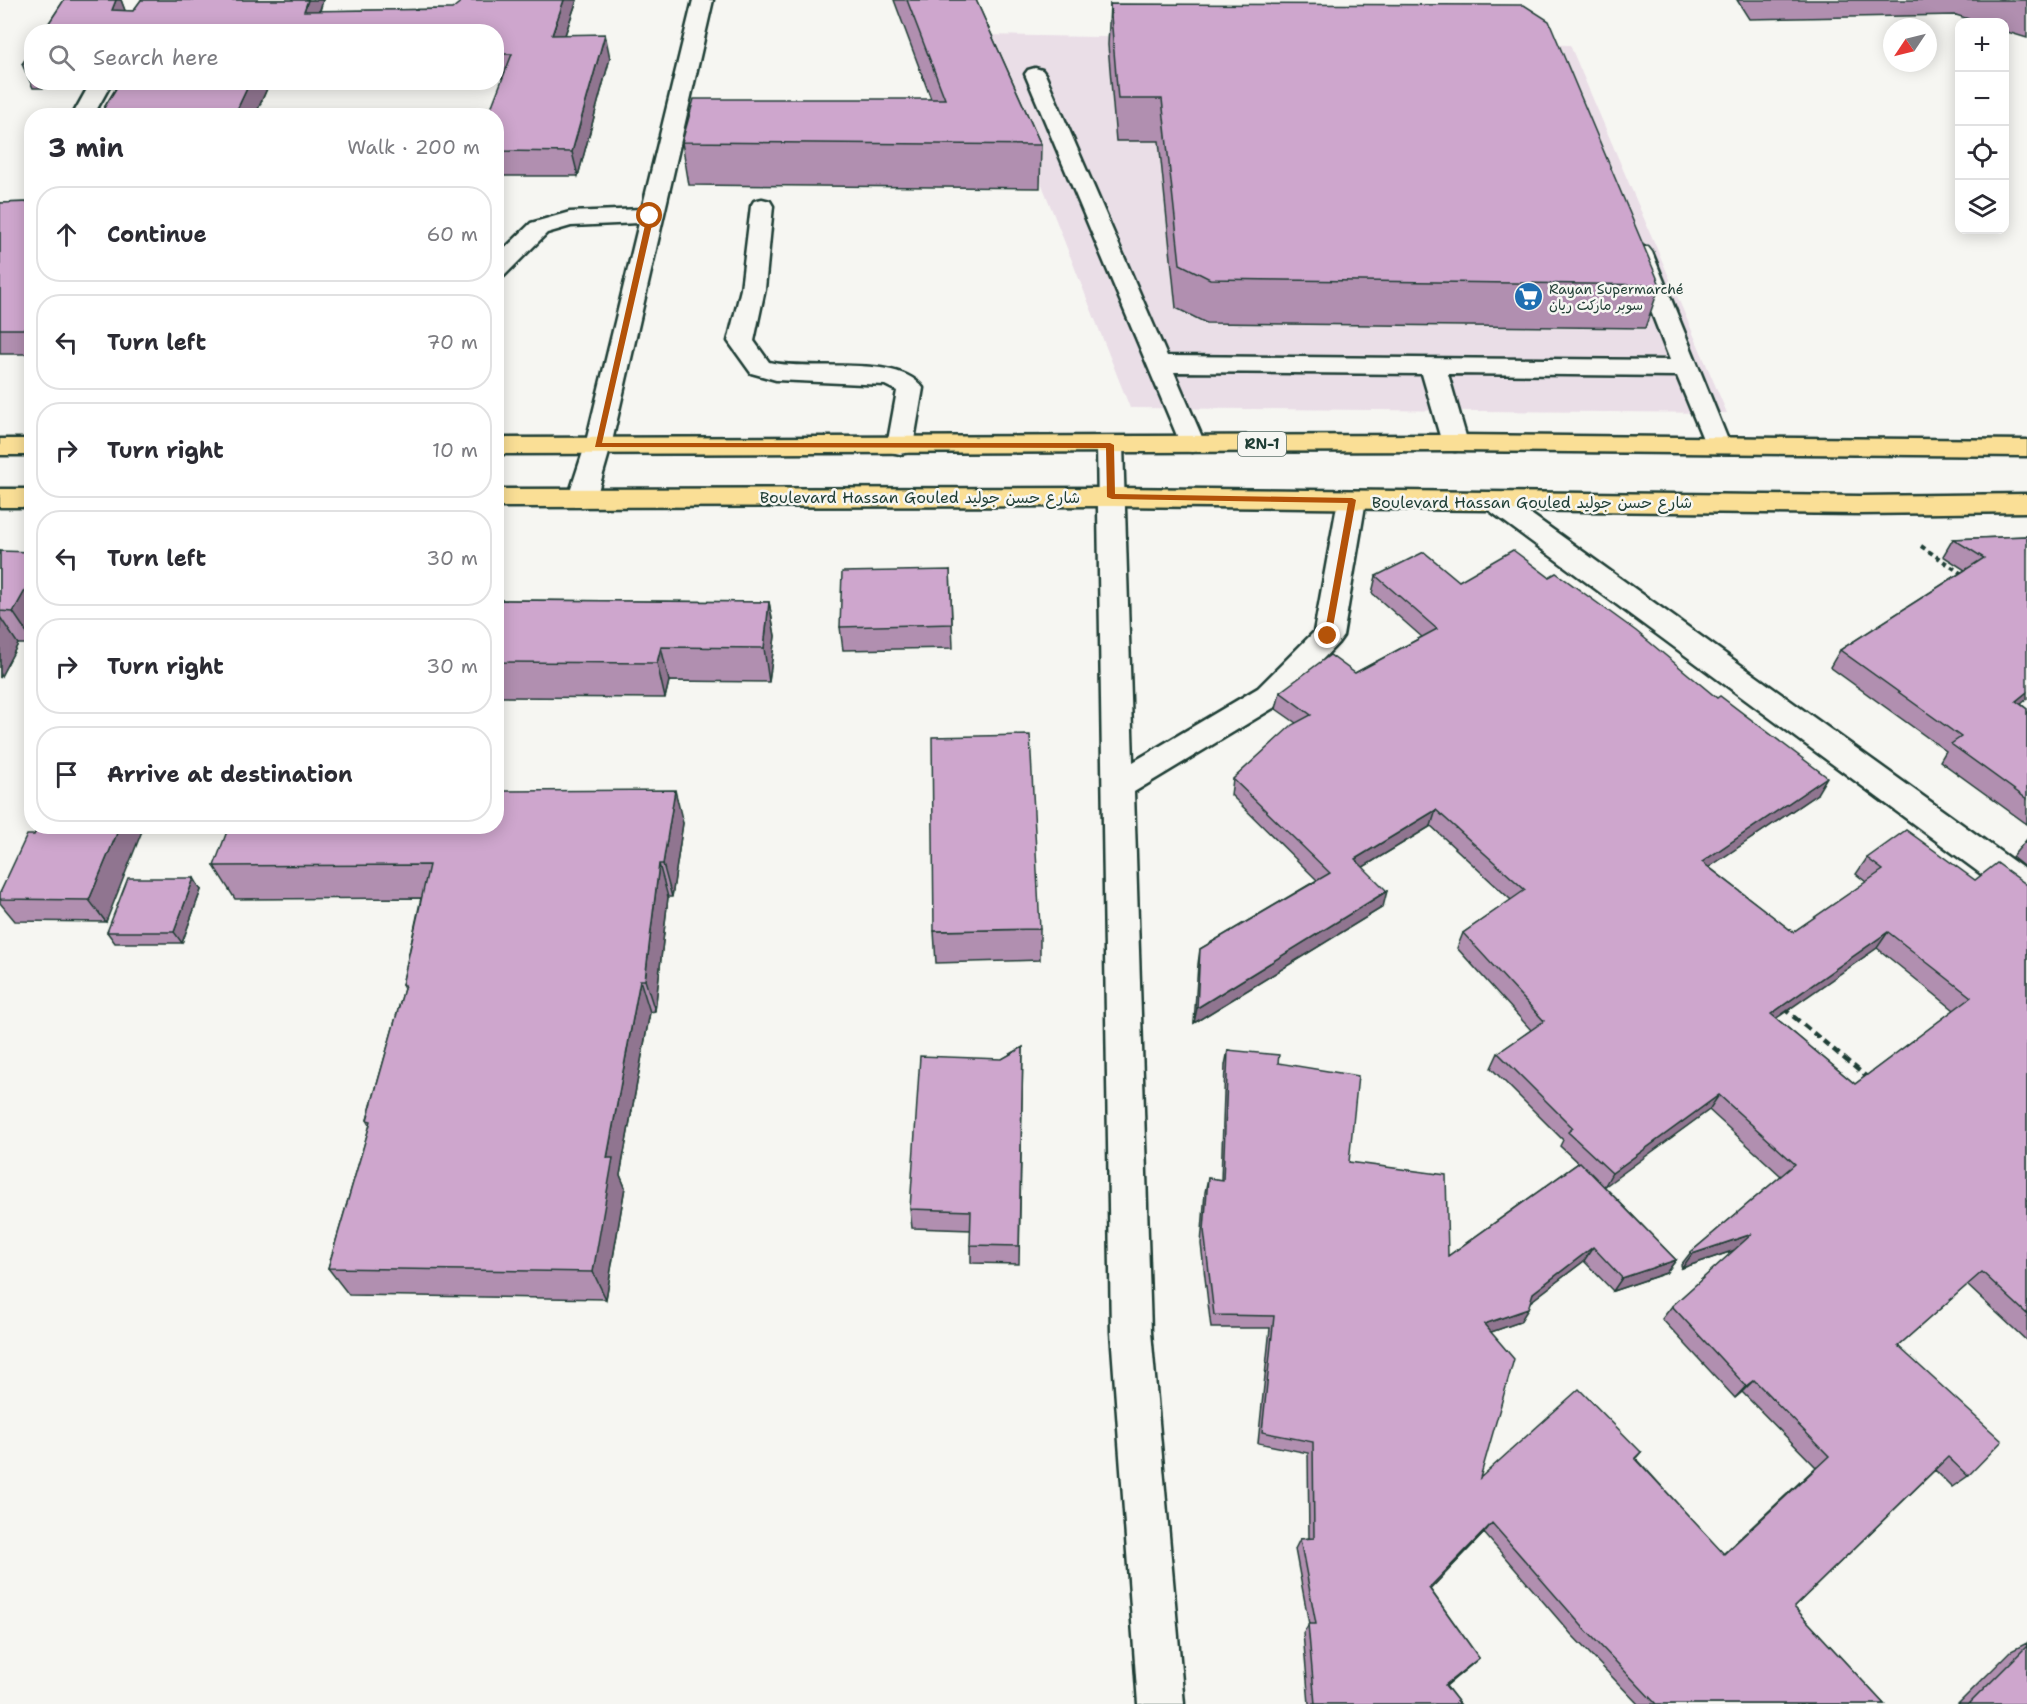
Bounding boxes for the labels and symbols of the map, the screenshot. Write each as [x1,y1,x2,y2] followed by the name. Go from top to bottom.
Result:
[1883,18,1937,72] north arrow
[636,202,662,228] route start
[1549,280,1684,314] place label: Rayan Supermarché سوبر ماركت ريان
[1512,281,1544,313] supermarket icon: Rayan Supermarché سوبر ماركت ريان
[1238,432,1286,456] road number: RN-1
[760,487,1080,509] street label: Boulevard Hassan Gouled شارع حسن جوليد
[1372,492,1692,514] street label: Boulevard Hassan Gouled شارع حسن جوليد
[1314,622,1340,648] route end

